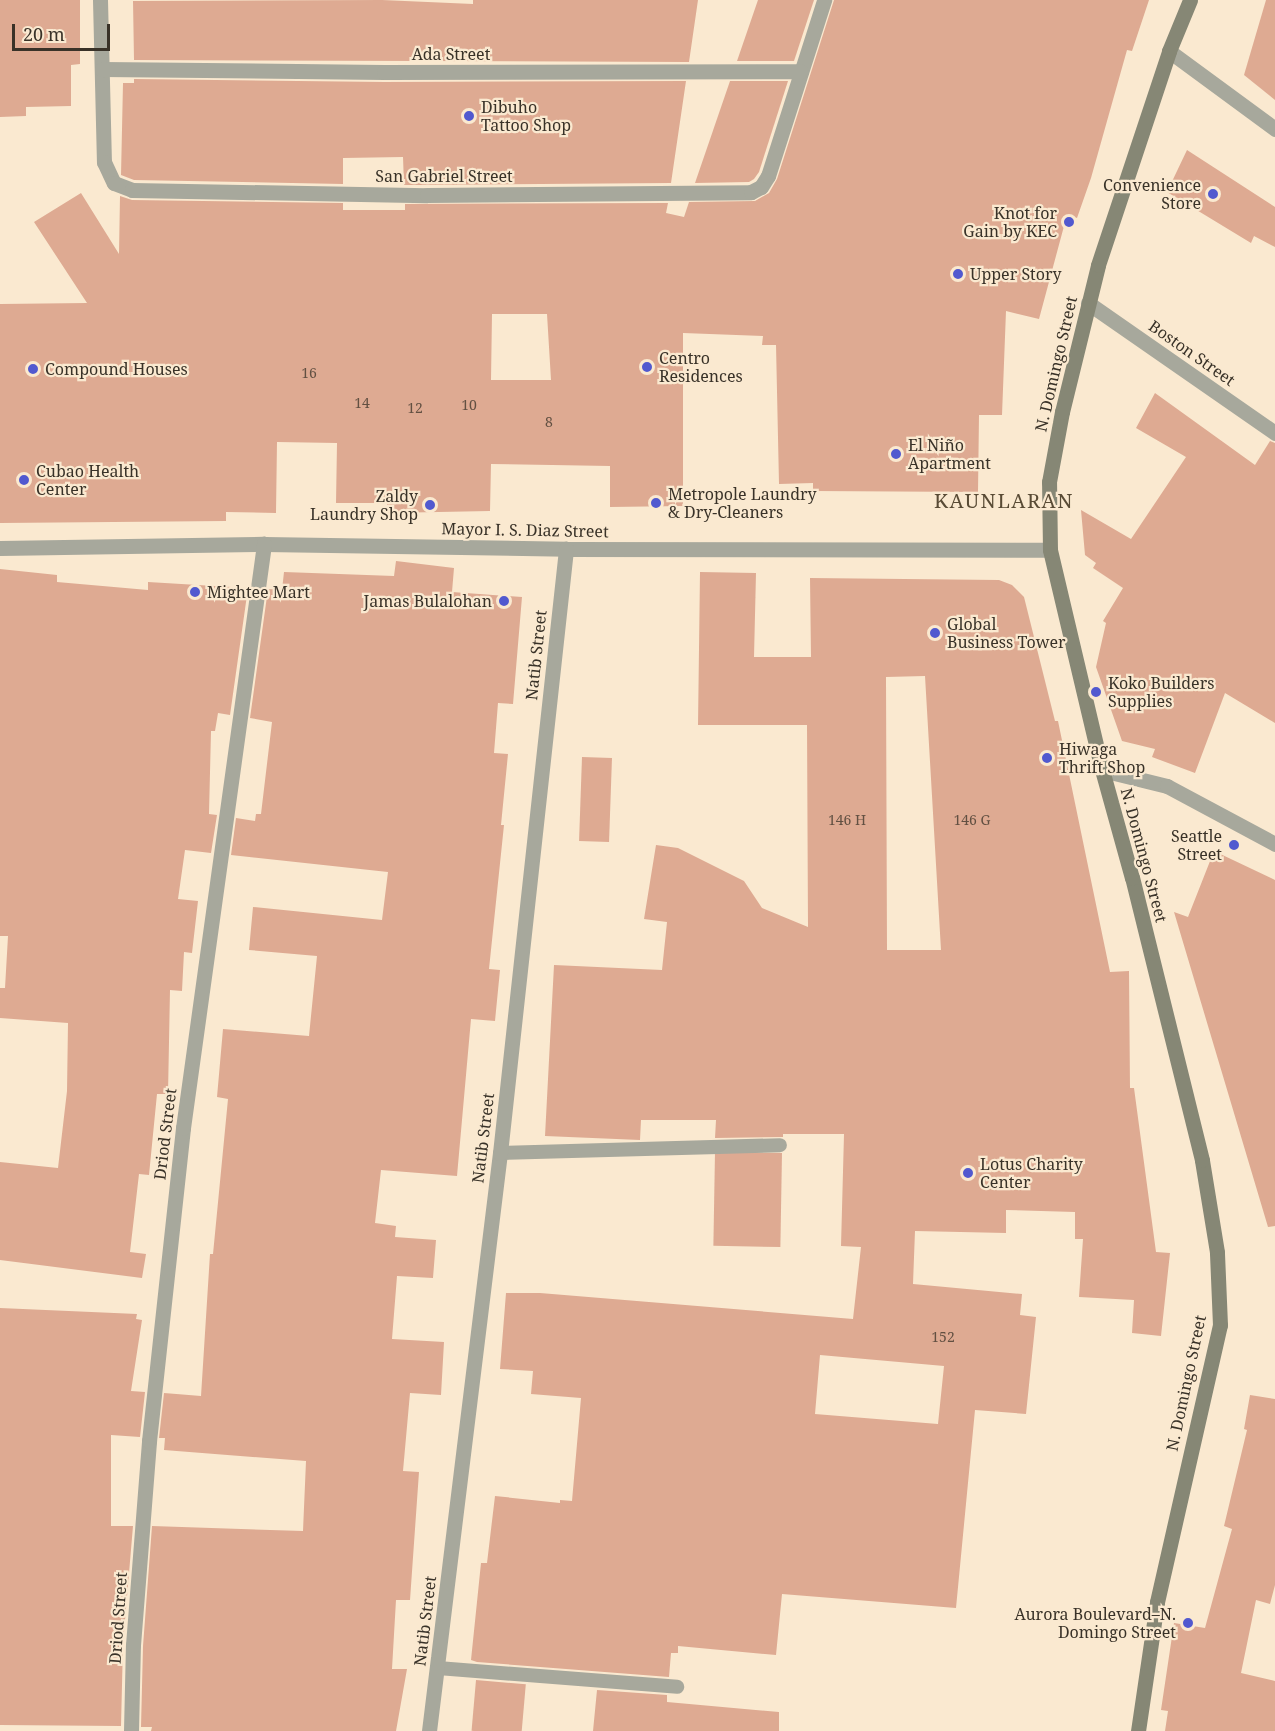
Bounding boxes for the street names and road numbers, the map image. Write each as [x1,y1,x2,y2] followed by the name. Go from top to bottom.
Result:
[412,44,490,64] street label: Ada Street
[375,166,513,186] street label: San Gabriel Street
[1031,294,1081,434] street label: N. Domingo Street
[1145,316,1239,390] street label: Boston Street
[441,519,609,541] street label: Mayor I. S. Diaz Street
[522,609,550,701] street label: Natib Street
[1117,786,1171,924] street label: N. Domingo Street
[150,1087,180,1181] street label: Driod Street
[468,1092,498,1184] street label: Natib Street
[1162,1313,1210,1453] street label: N. Domingo Street
[105,1571,131,1665] street label: Driod Street
[410,1575,440,1667] street label: Natib Street

